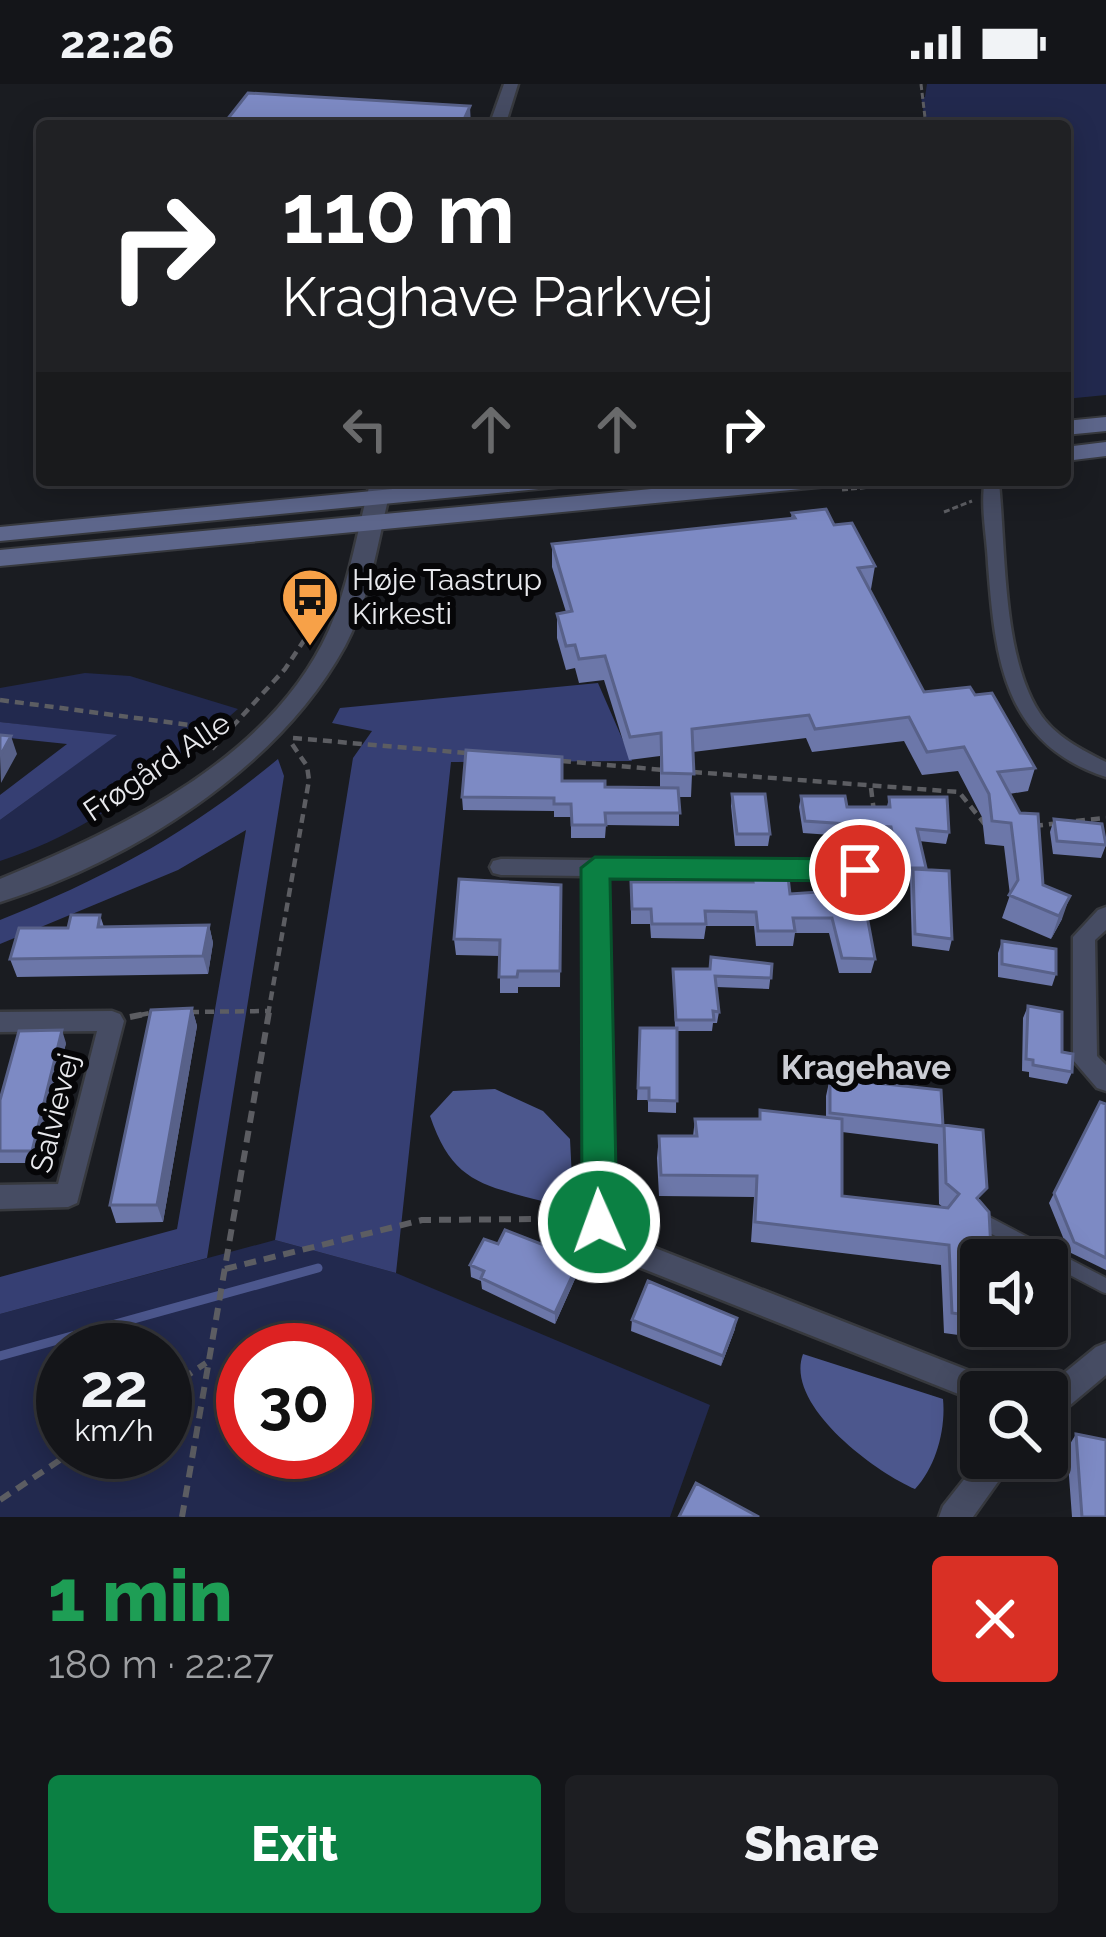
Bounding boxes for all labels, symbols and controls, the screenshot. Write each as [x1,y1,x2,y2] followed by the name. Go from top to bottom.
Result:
[60,16,175,69] text: 22:26
[282,164,515,263] text: 110 m
[84,168,240,324] icon: right
[282,265,714,329] text: Kraghave Parkvej
[332,396,398,462] icon: left
[458,396,524,462] icon: ahead
[584,396,650,462] icon: ahead
[710,396,776,462] icon: right
[352,562,542,631] place label: Høje Taastrup Kirkesti
[279,566,341,648] bus stop icon: Høje Taastrup Kirkesti
[77,705,237,828] street label: Frøgård Alle
[809,819,911,921] pin
[827,837,893,903] icon: arrive
[781,1048,951,1087] district label: Kragehave
[23,1050,86,1176] street label: Salvievej
[536,1159,662,1285] position arrow
[960,1239,1068,1479] map controls
[960,1239,1068,1347] button: sound
[216,1323,372,1479] speed limit sign: 30
[80,1351,148,1421] text: 22
[960,1371,1068,1479] button: search
[74,1413,154,1448] text: km/h
[48,1553,233,1638] text: 1 min
[932,1556,1058,1682] button: close
[48,1641,274,1687] text: 180 m · 22:27
[48,1775,541,1913] button: Exit
[565,1775,1058,1913] button: Share

